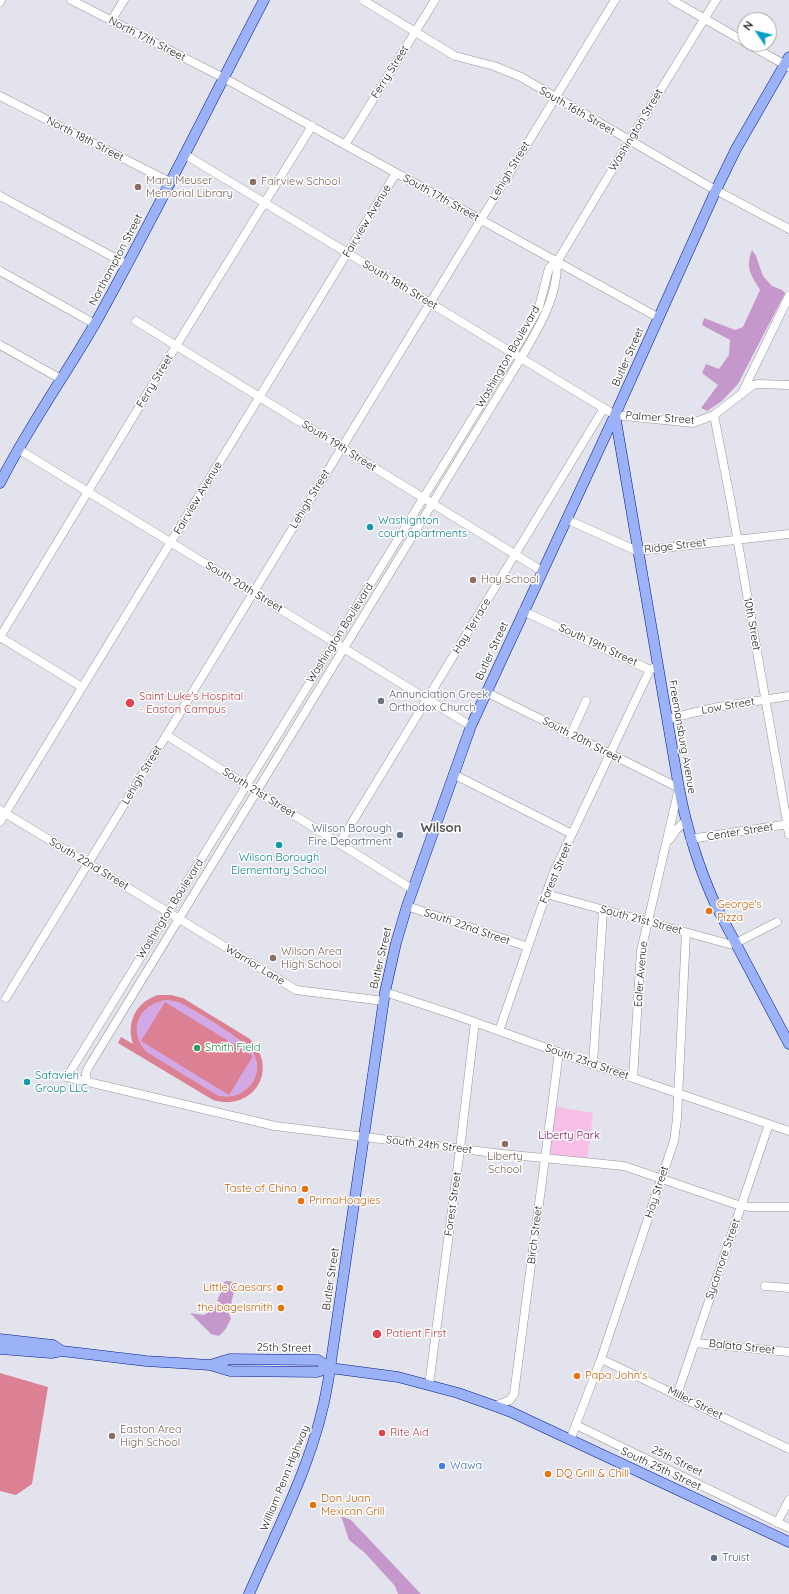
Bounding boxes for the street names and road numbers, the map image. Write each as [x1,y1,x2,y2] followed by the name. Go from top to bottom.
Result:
[106,14,188,64] street label: North 17th Street
[368,43,412,101] street label: Ferry Street
[537,84,617,138] street label: South 16th Street
[606,86,666,174] street label: Washington Street
[44,114,126,164] street label: North 18th Street
[487,139,533,203] street label: Lehigh Street
[401,172,481,224] street label: South 17th Street
[340,182,394,260] street label: Fairview Avenue
[86,212,146,308] street label: Northampton Street
[360,257,440,313] street label: South 18th Street
[473,304,543,410] street label: Washington Boulevard
[609,326,647,388] street label: Butler Street
[134,352,176,410] street label: Ferry Street
[625,409,695,427] street label: Palmer Street
[299,418,379,474] street label: South 19th Street
[171,459,225,537] street label: Fairview Avenue
[287,467,333,531] street label: Lehigh Street
[643,536,707,556] street label: Ridge Street
[203,559,285,615] street label: South 20th Street
[304,580,376,686] street label: Washington Boulevard
[450,596,494,656] street label: Hay Terrace
[741,596,763,652] street label: 10th Street
[473,620,511,682] street label: Butler Street
[557,621,639,669] street label: South 19th Street
[665,679,699,795] street label: Freemansburg Avenue
[700,695,756,717] street label: Low Street
[540,714,624,766] street label: South 20th Street
[119,743,165,807] street label: Lehigh Street
[220,765,298,821] street label: South 21st Street
[706,820,774,844] street label: Center Street
[47,835,131,893] street label: South 22nd Street
[537,841,575,905] street label: Forest Street
[134,856,206,962] street label: Washington Boulevard
[599,903,683,937] street label: South 21st Street
[422,906,512,948] street label: South 22nd Street
[367,926,395,990] street label: Butler Street
[632,940,650,1008] street label: Ealer Avenue
[223,942,287,988] street label: Warrior Lane
[543,1041,631,1083] street label: South 23rd Street
[385,1133,473,1157] street label: South 24th Street
[642,1164,672,1220] street label: Hay Street
[442,1171,464,1237] street label: Forest Street
[525,1205,545,1265] street label: Birch Street
[703,1217,743,1301] street label: Sycamore Street
[320,1247,342,1311] street label: Butler Street
[708,1337,776,1357] street label: Balata Street
[256,1341,312,1355] street label: 25th Street
[665,1384,725,1422] street label: Miller Street
[258,1423,312,1533] street label: William Penn Highway
[649,1443,705,1479] street label: 25th Street
[619,1445,703,1493] street label: South 25th Street

